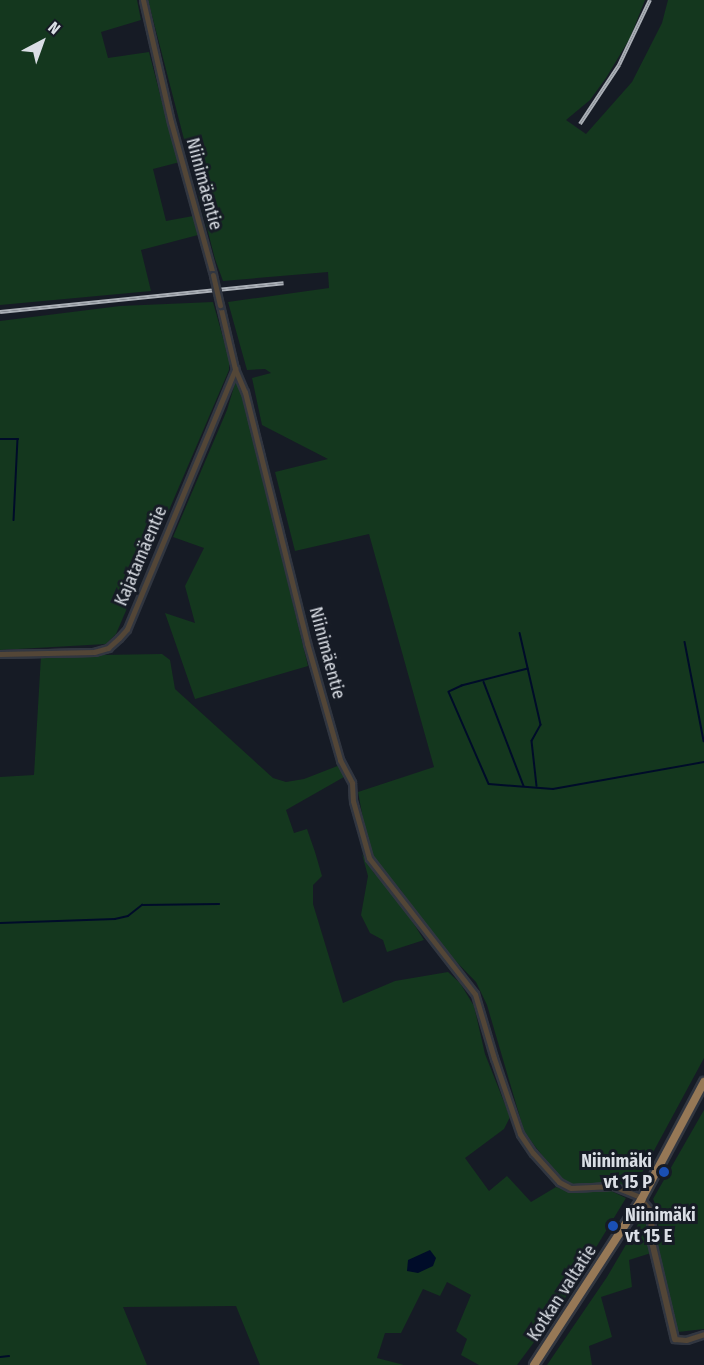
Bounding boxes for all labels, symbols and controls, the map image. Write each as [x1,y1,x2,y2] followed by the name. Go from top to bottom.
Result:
[12,12,72,72] north arrow
[44,18,64,38] text: N
[181,136,227,232] street label: Niinimäentie
[110,503,172,609] street label: Kajatamäentie
[304,605,350,701] street label: Niinimäentie
[581,1151,652,1194] place label: Niinimäki vt 15 P
[657,1165,671,1179] marker: Niinimäki vt 15 P
[625,1205,696,1248] place label: Niinimäki vt 15 E
[606,1219,620,1233] marker: Niinimäki vt 15 E
[523,1241,601,1345] street label: Kotkan valtatie

